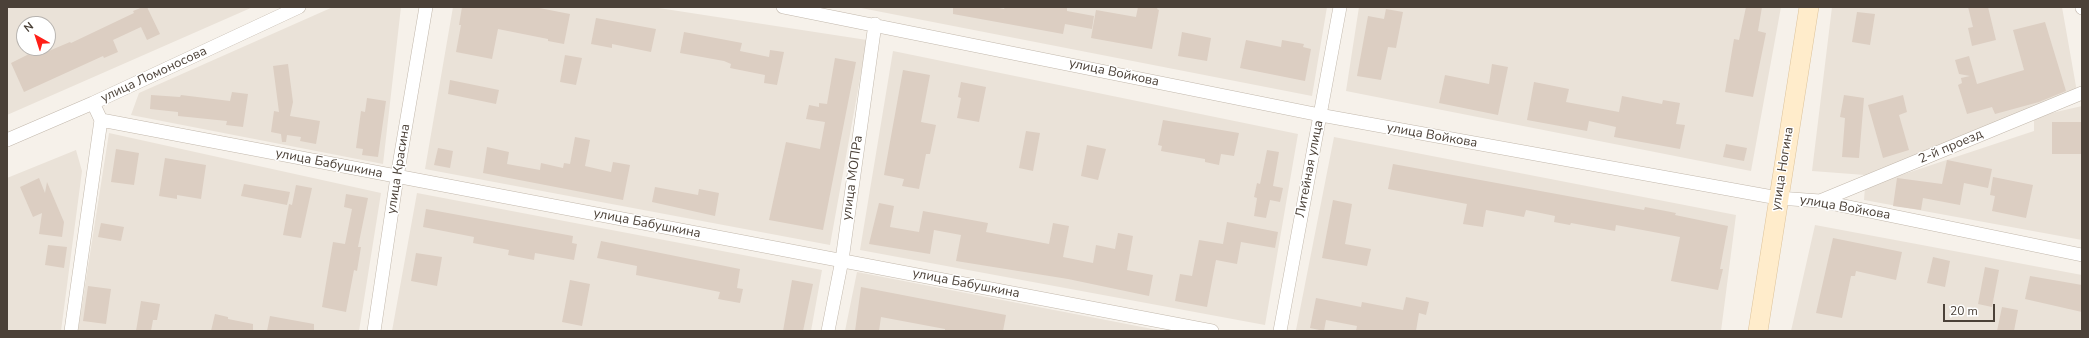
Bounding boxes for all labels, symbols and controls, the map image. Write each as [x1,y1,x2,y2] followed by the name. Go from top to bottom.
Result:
[16,16,56,56] north arrow
[21,19,37,35] text: N
[99,44,209,106] street label: улица Ломоносова
[1068,56,1160,90] street label: улица Войкова
[1293,119,1327,219] street label: Литейная улица
[1386,120,1478,152] street label: улица Войкова
[384,123,414,215] street label: улица Красина
[1769,126,1797,212] street label: улица Ногина
[1917,126,1985,168] street label: 2-й проезд
[839,135,867,221] street label: улица МОПРа
[274,146,384,182] street label: улица Бабушкина
[1799,192,1891,224] street label: улица Войкова
[592,206,702,242] street label: улица Бабушкина
[911,266,1021,302] street label: улица Бабушкина
[1945,296,1997,322] scale bar
[1950,303,1978,319] text: 20 m

